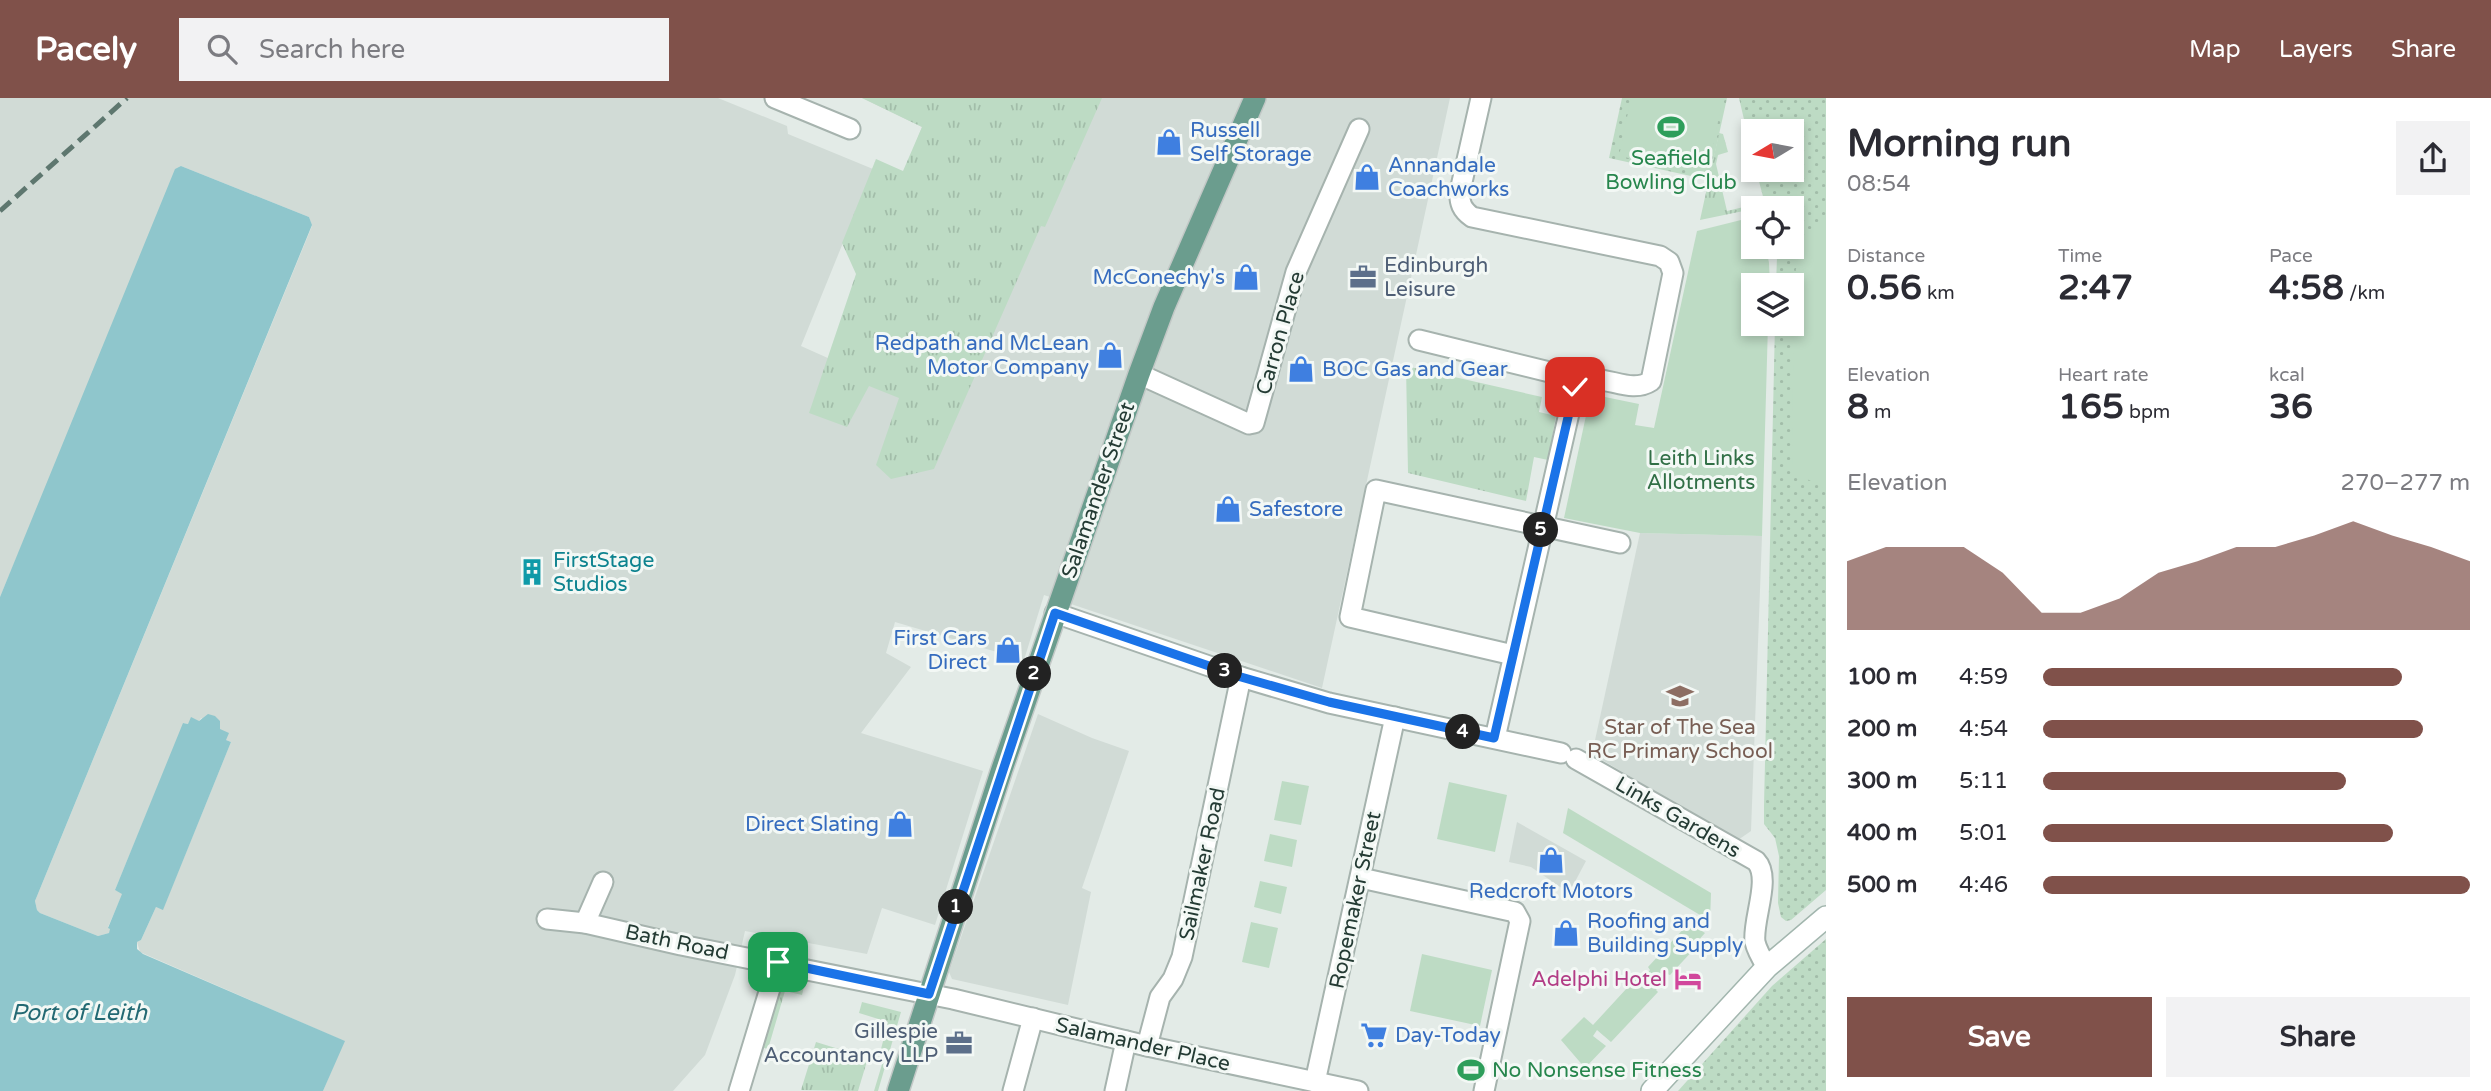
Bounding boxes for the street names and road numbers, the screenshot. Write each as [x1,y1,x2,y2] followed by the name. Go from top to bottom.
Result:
[1251,268,1310,398] street label: Carron Place
[1057,399,1140,581] street label: Salamander Street
[1611,771,1745,863] street label: Links Gardens
[1174,785,1231,943] street label: Sailmaker Road
[1324,809,1386,991] street label: Ropemaker Street
[623,919,731,966] street label: Bath Road
[1053,1012,1233,1077] street label: Salamander Place

